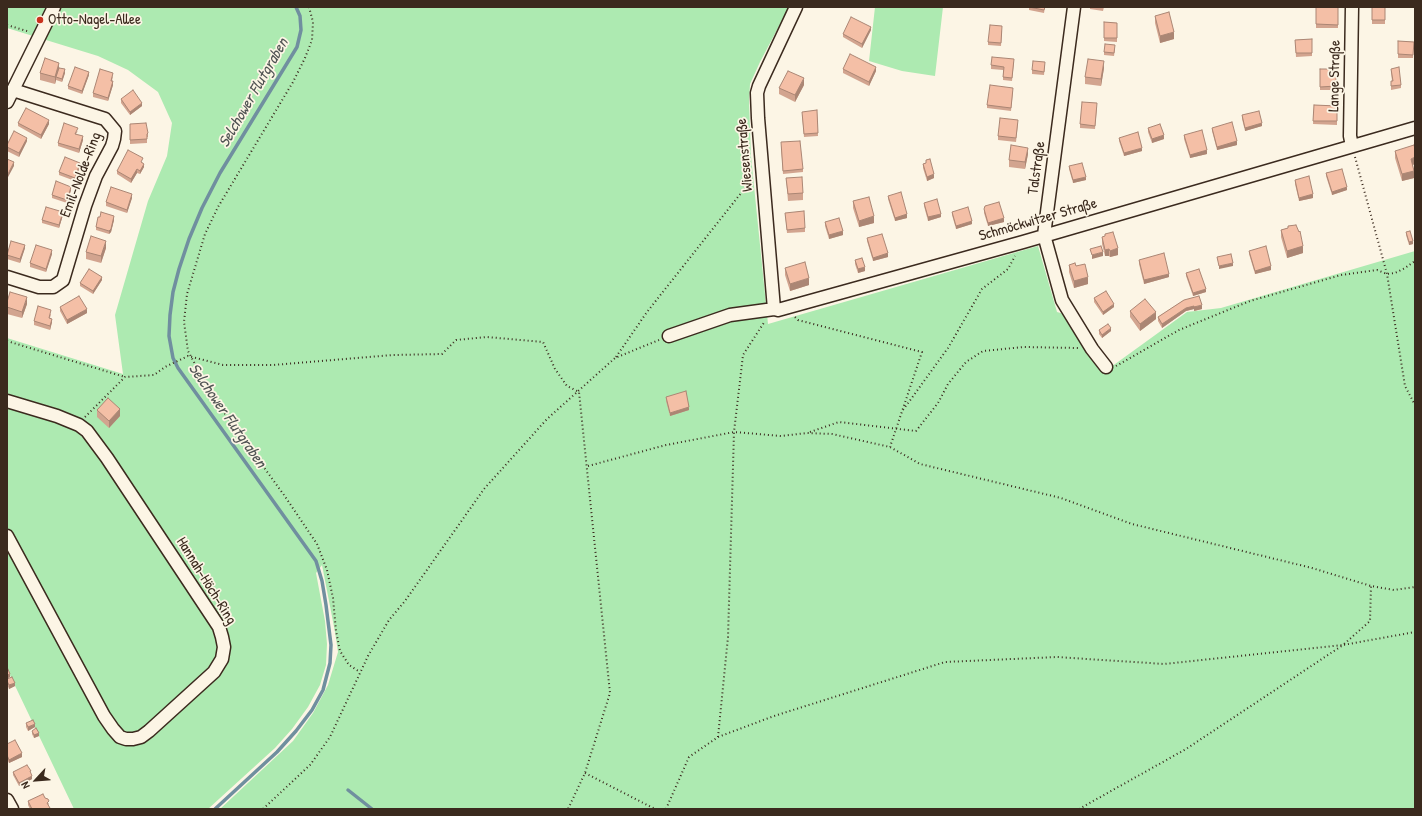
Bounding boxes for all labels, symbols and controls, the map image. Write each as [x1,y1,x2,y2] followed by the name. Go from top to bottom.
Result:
[48,11,141,29] place label: Otto-Nagel-Allee
[35,15,45,25] marker: Otto-Nagel-Allee
[215,35,293,151] water label: Selchower Flutgraben
[1325,40,1345,112] street label: Lange Straße
[733,118,757,192] street label: Wiesenstraße
[57,130,105,220] street label: Emil-Nolde-Ring
[1024,140,1050,196] street label: Talstraße
[977,195,1099,245] street label: Schmöckwitzer Straße
[184,360,270,472] water label: Selchower Flutgraben
[172,534,240,628] street label: Hannah-Höch-Ring
[16,760,56,800] north arrow
[18,780,33,791] text: N

